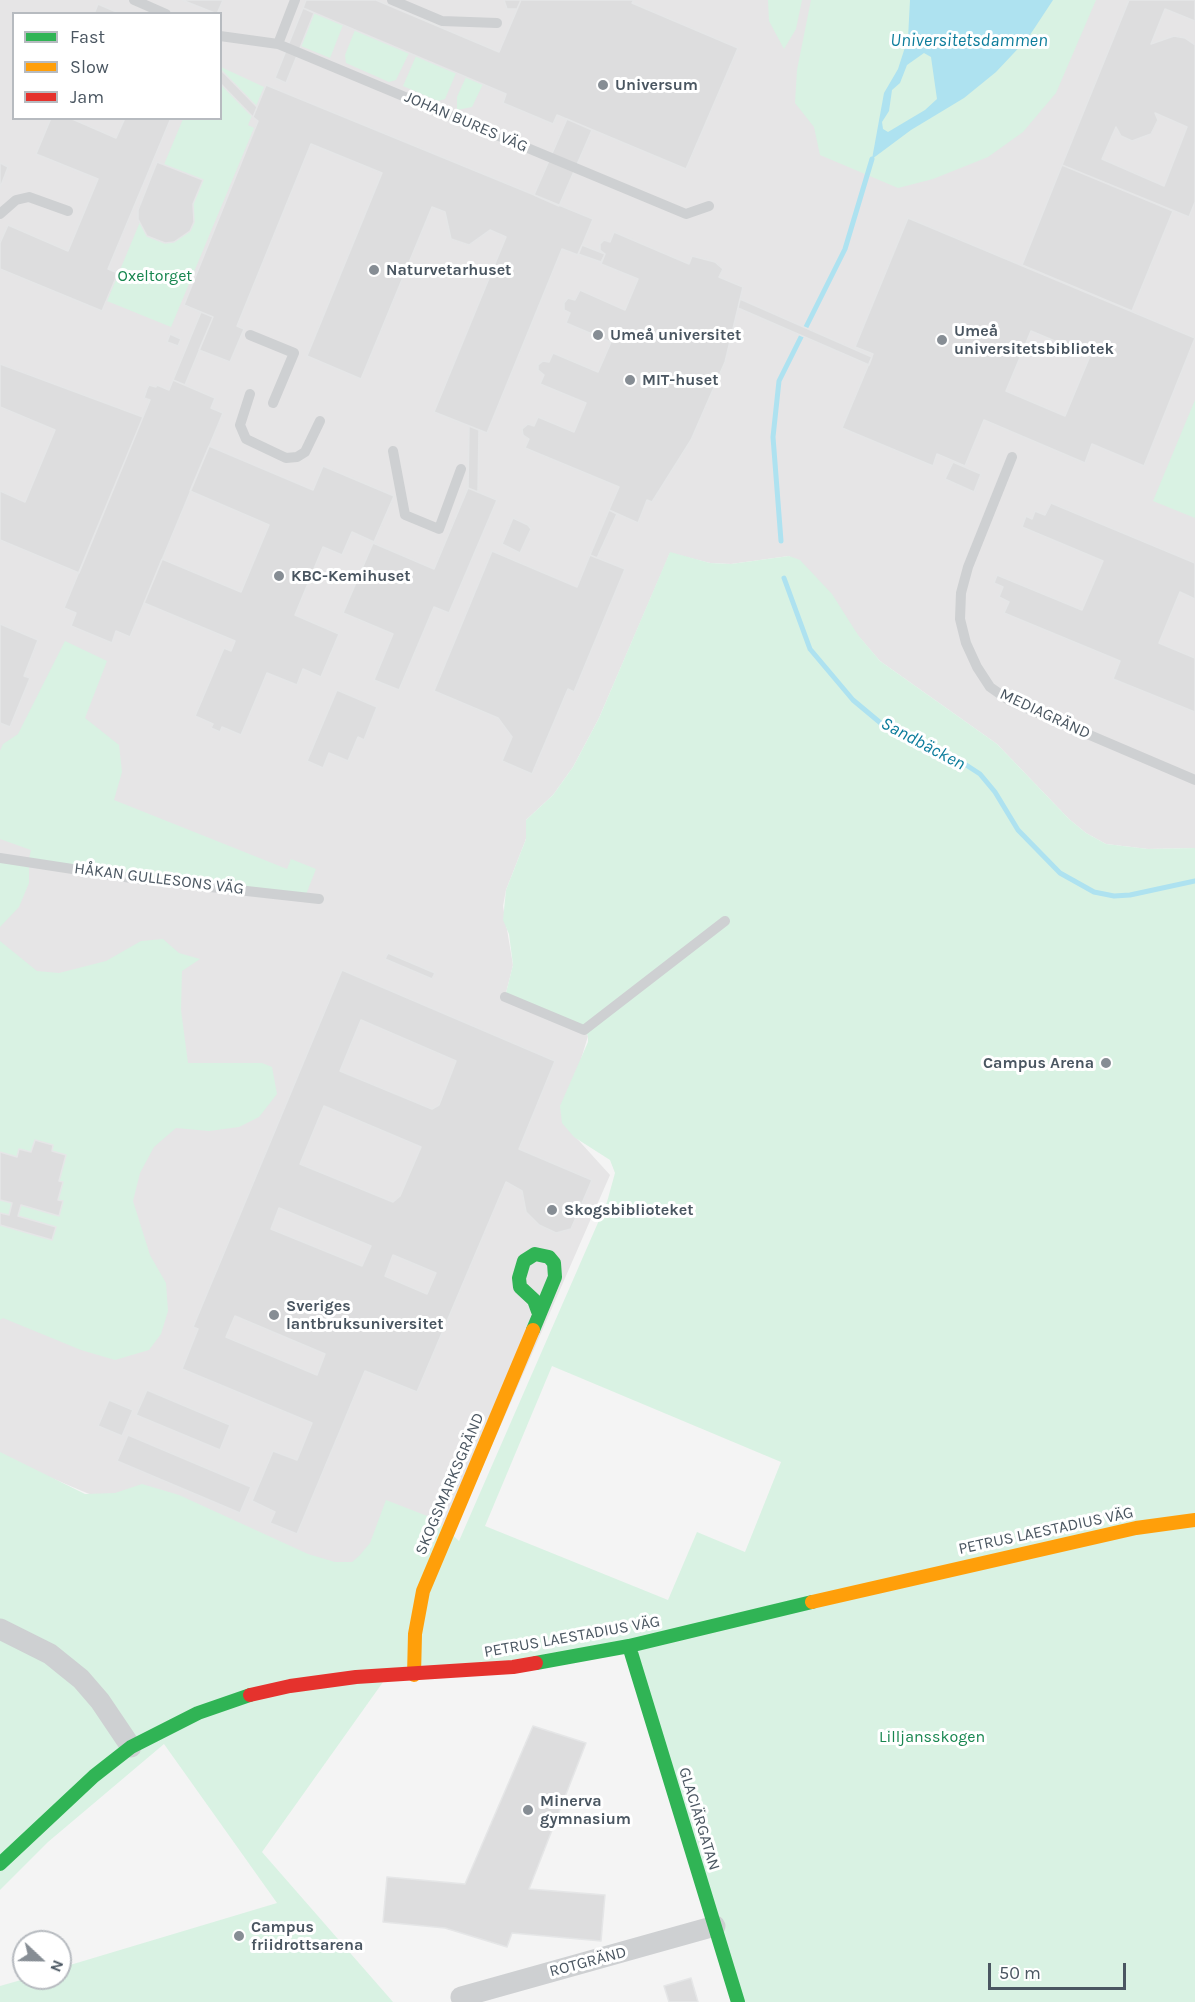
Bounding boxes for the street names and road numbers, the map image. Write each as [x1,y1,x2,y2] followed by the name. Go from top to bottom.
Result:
[401,87,531,157] street label: JOHAN BURES VÄG
[997,685,1093,743] street label: MEDIAGRÄND
[73,859,245,899] street label: HÅKAN GULLESONS VÄG
[411,1410,489,1558] street label: SKOGSMARKSGRÄND
[957,1503,1135,1559] street label: PETRUS LAESTADIUS VÄG
[482,1612,662,1662] street label: PETRUS LAESTADIUS VÄG
[674,1765,724,1873] street label: GLACIÄRGATAN
[547,1943,629,1981] street label: ROTGRÄND

